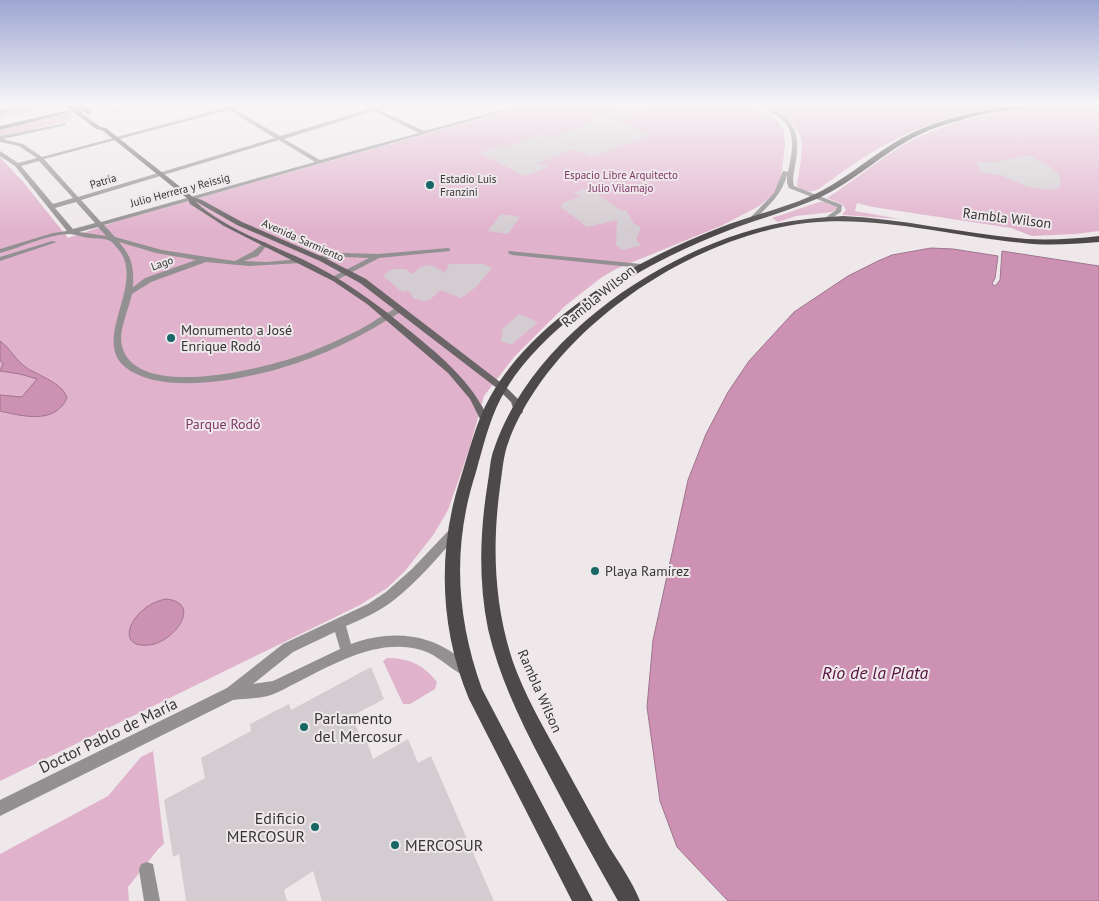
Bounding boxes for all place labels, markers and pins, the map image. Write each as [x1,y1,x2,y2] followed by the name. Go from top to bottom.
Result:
[440,172,497,199] place label: Estadio Luis Franzini
[424,179,436,191] marker: Estadio Luis Franzini
[181,321,292,355] place label: Monumento a José Enrique Rodó
[165,332,177,344] marker: Monumento a José Enrique Rodó
[605,562,689,580] place label: Playa Ramírez
[589,565,601,577] marker: Playa Ramírez
[314,708,403,746] place label: Parlamento del Mercosur
[298,721,310,733] marker: Parlamento del Mercosur
[227,808,305,846] place label: Edificio MERCOSUR
[309,821,321,833] marker: Edificio MERCOSUR
[405,835,483,855] place label: MERCOSUR
[389,839,401,851] marker: MERCOSUR

